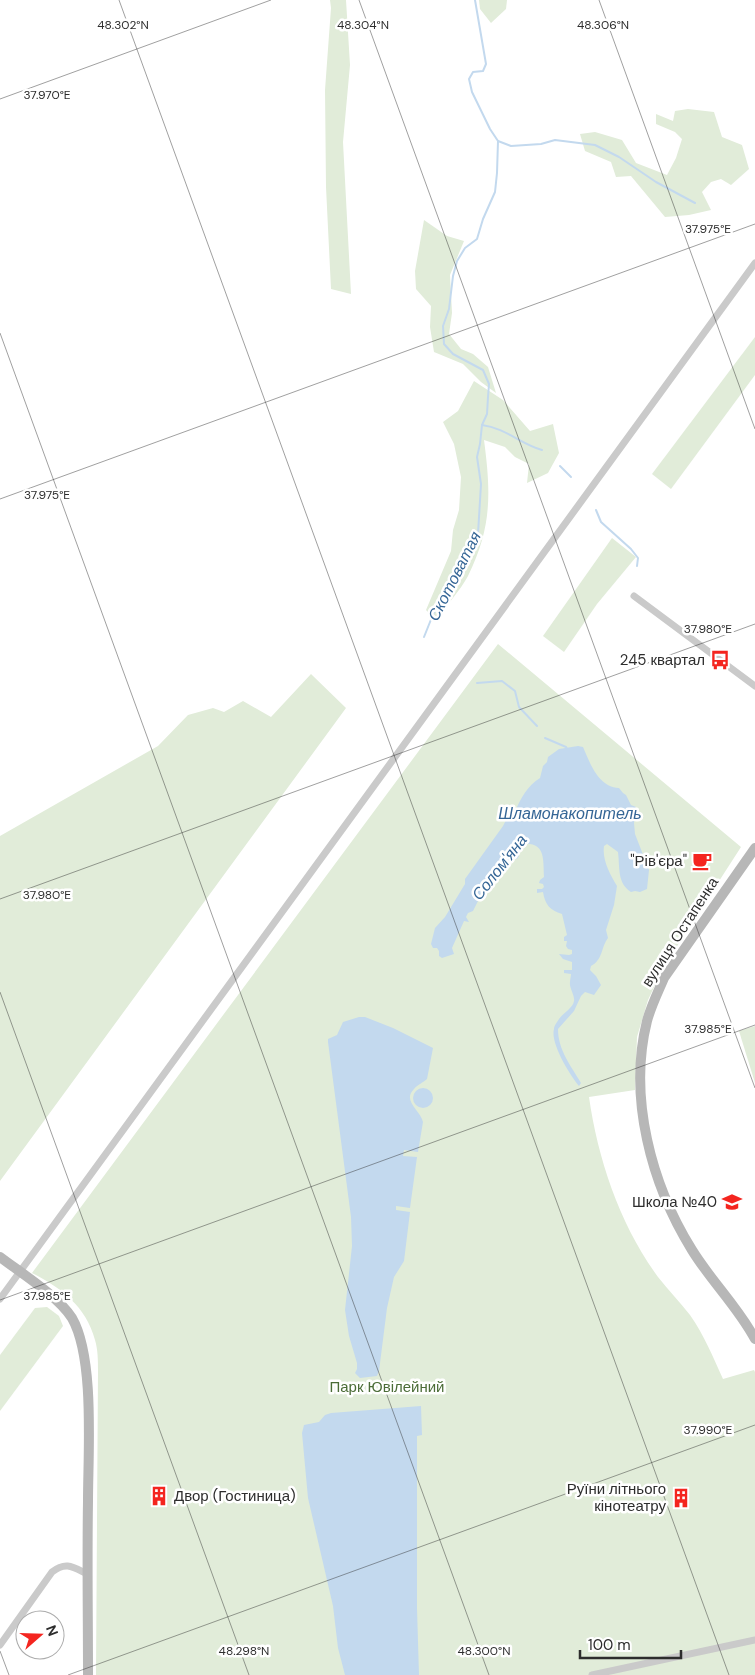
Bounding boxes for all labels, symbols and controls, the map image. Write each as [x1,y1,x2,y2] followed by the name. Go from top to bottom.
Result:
[97,17,149,33] text: 48.302°N
[337,17,389,33] text: 48.304°N
[577,17,629,33] text: 48.306°N
[23,87,71,103] text: 37.970°E
[685,221,731,237] text: 37.975°E
[24,487,70,503] text: 37.975°E
[423,528,486,624] water label: Скотоватая
[684,621,732,637] text: 37.980°E
[709,649,731,671] bus stop icon: 245 квартал
[620,650,705,670] place label: 245 квартал
[498,803,642,824] water label: Шламонакопитель
[467,830,532,904] water label: Солом'яна
[691,850,713,872] cafe icon: "Рів'єра"
[630,851,687,871] place label: "Рів'єра"
[637,873,723,991] street label: вулиця Остапенка
[23,887,71,903] text: 37.980°E
[684,1021,732,1037] text: 37.985°E
[721,1191,743,1213] school or university icon: Школа №40
[632,1192,717,1212] place label: Школа №40
[23,1288,71,1304] text: 37.985°E
[330,1377,445,1397] park label: Парк Ювілейний
[684,1422,733,1438] text: 37.990°E
[567,1479,666,1516] place label: Руїни літнього кінотеатру
[148,1485,170,1507] building icon: Двор (Гостиница)
[174,1486,296,1506] place label: Двор (Гостиница)
[670,1487,692,1509] building icon: Руїни літнього кінотеатру
[15,1610,65,1660] north arrow
[42,1623,62,1638] text: N
[580,1628,681,1660] scale bar
[588,1635,631,1655] text: 100 m
[219,1643,269,1659] text: 48.298°N
[458,1643,510,1659] text: 48.300°N

